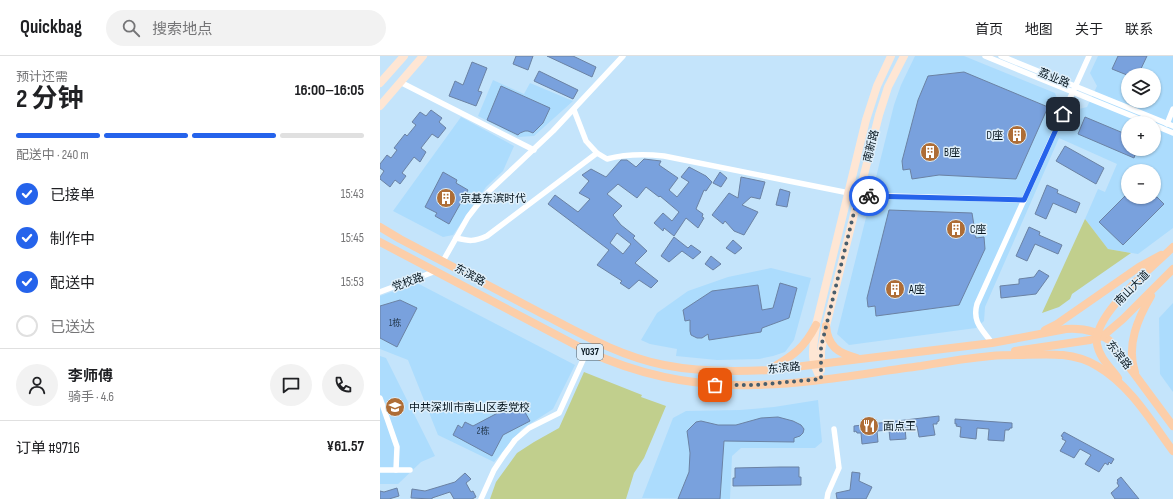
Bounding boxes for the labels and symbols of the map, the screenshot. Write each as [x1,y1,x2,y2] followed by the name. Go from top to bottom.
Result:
[1036,66,1072,90] street label: 荔业路
[1046,97,1080,131] pin
[1006,124,1028,146] building icon: D座
[861,128,881,164] street label: 南新路
[987,129,1003,142] place label: D座
[919,141,941,163] building icon: B座
[944,146,960,159] place label: B座
[849,176,889,216] courier
[435,187,457,209] building icon: 京基东滨时代
[460,192,526,205] place label: 京基东滨时代
[945,218,967,240] building icon: C座
[970,223,986,236] place label: C座
[452,262,488,288] street label: 东滨路
[1112,268,1152,308] street label: 南山大道
[390,270,426,294] street label: 党校路
[884,278,906,300] building icon: A座
[908,283,925,296] place label: A座
[389,317,401,329] house number: 1栋
[1104,338,1134,372] street label: 东滨路
[577,344,603,360] road number: Y037
[767,360,801,376] street label: 东滨路
[698,368,732,402] pin
[384,396,406,418] school or university icon: 中共深圳市南山区委党校
[409,401,530,414] place label: 中共深圳市南山区委党校
[858,415,880,437] restaurant icon: 面点王
[883,420,916,433] place label: 面点王
[477,425,489,437] house number: 2栋

